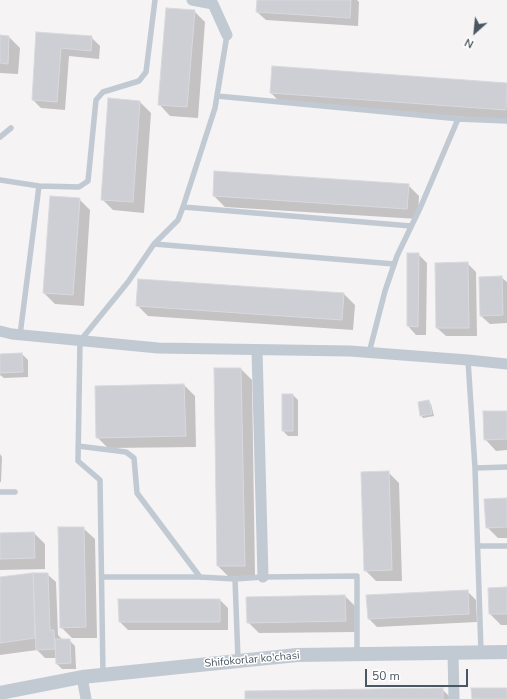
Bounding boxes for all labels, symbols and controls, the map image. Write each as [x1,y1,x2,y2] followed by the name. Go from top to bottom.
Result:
[455,12,495,52] north arrow
[462,35,476,52] text: N
[204,649,300,671] street label: Shifokorlar ko'chasi
[367,661,470,687] scale bar
[372,668,400,684] text: 50 m

